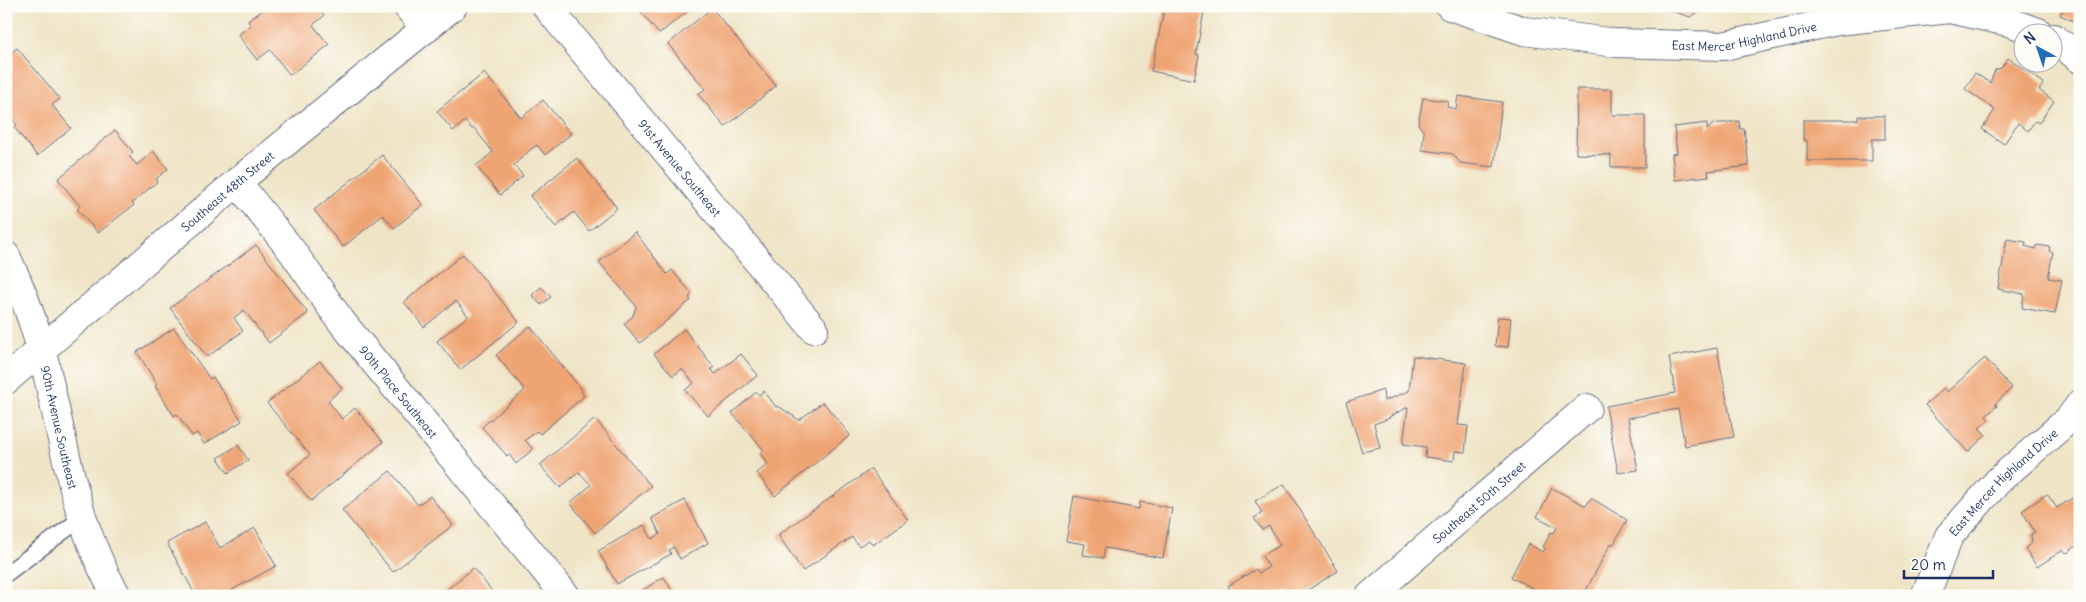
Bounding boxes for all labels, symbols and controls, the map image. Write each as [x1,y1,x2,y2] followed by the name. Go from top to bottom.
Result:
[1671,18,1818,54] street label: East Mercer Highland Drive
[2014,22,2064,72] north arrow
[2020,28,2039,48] text: N
[636,116,725,219] street label: 91st Avenue Southeast
[178,148,277,234] street label: Southeast 48th Street
[357,342,441,441] street label: 90th Place Southeast
[38,364,81,491] street label: 90th Avenue Southeast
[1945,425,2060,539] street label: East Mercer Highland Drive
[1429,457,1528,546] street label: Southeast 50th Street
[1904,547,1992,579] scale bar
[1911,555,1946,574] text: 20 m

